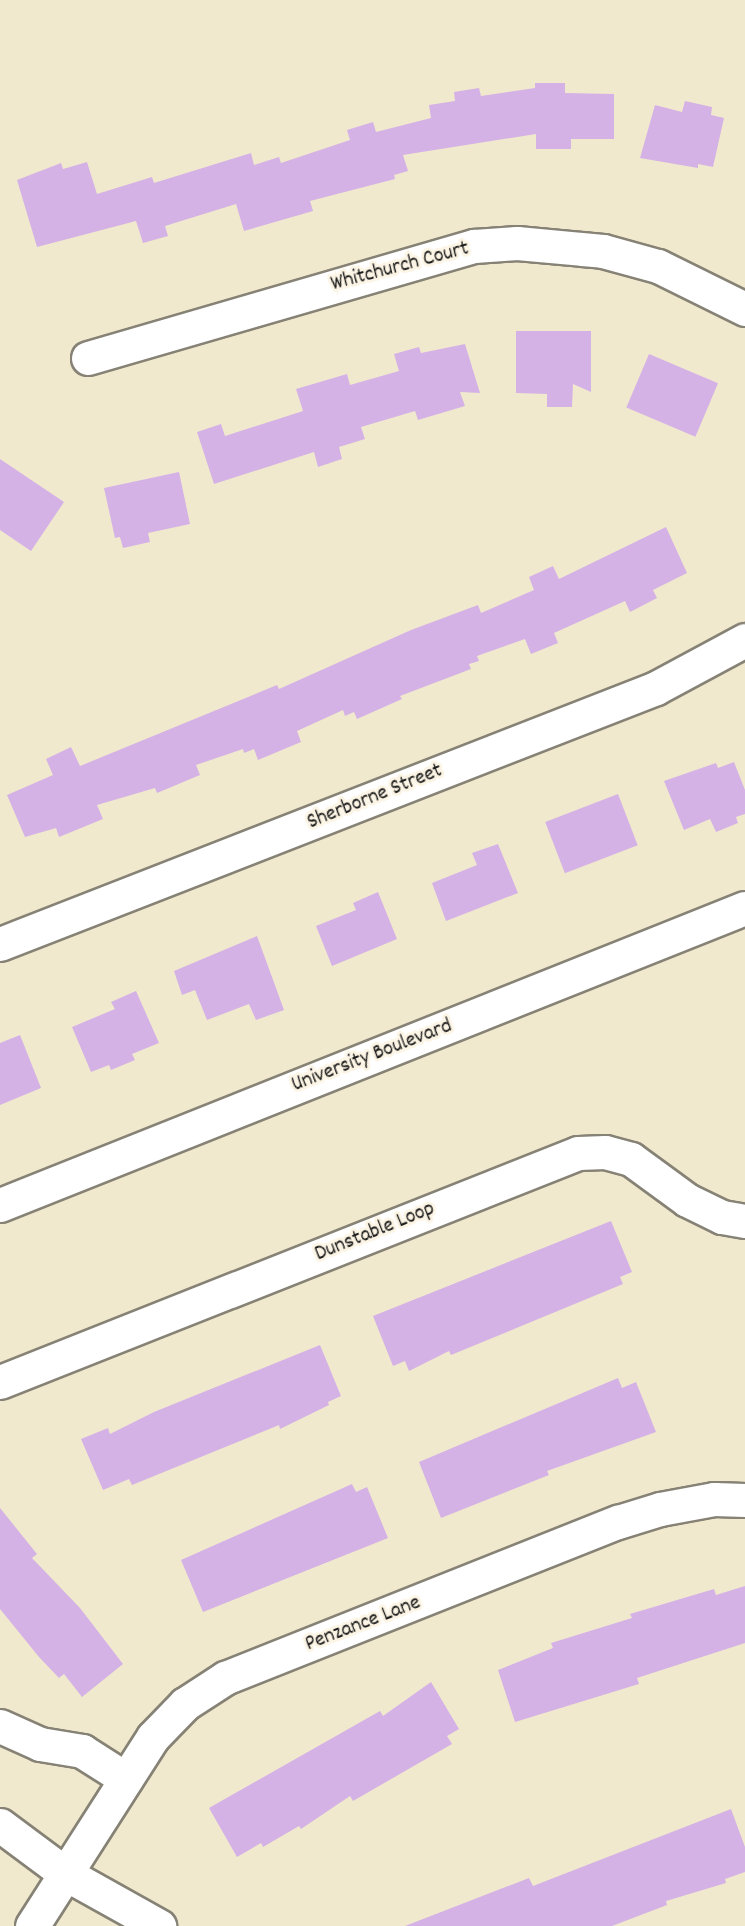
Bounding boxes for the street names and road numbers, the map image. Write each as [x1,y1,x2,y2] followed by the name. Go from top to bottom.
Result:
[328,236,472,298] street label: Whitchurch Court
[304,758,446,836] street label: Sherborne Street
[288,1013,456,1099] street label: University Boulevard
[311,1196,439,1268] street label: Dunstable Loop
[302,1590,424,1658] street label: Penzance Lane

